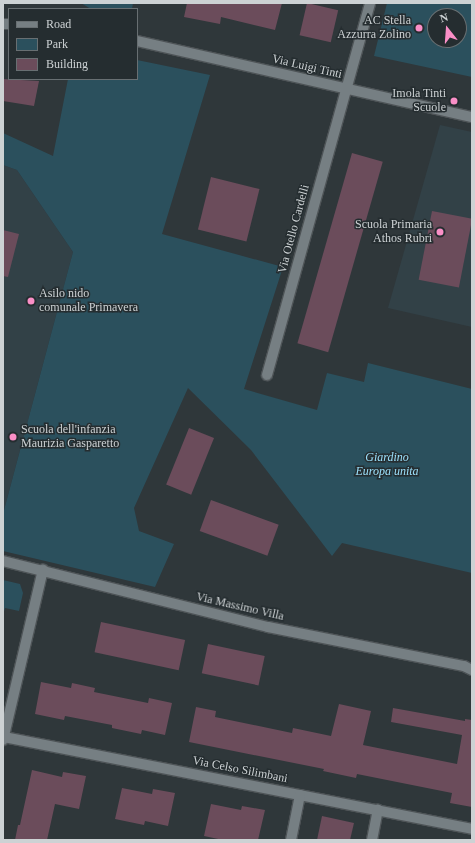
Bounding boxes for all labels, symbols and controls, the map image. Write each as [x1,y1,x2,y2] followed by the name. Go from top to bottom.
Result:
[8,8,138,80] legend
[427,8,467,48] north arrow
[438,11,449,24] text: N
[337,14,411,42] place label: AC Stella Azzurra Zolino
[46,17,71,31] text: Road
[414,23,424,33] marker: AC Stella Azzurra Zolino
[46,37,68,51] text: Park
[271,52,343,82] street label: Via Luigi Tinti
[46,57,88,71] text: Building
[392,87,446,115] place label: Imola Tinti Scuole
[449,96,459,106] marker: Imola Tinti Scuole
[275,183,313,275] street label: Via Otello Cardelli
[355,218,432,246] place label: Scuola Primaria Athos Rubri
[435,227,445,237] marker: Scuola Primaria Athos Rubri
[39,287,138,315] place label: Asilo nido comunale Primavera
[26,296,36,306] marker: Asilo nido comunale Primavera
[21,423,119,451] place label: Scuola dell'infanzia Maurizia Gasparetto
[8,432,18,442] marker: Scuola dell'infanzia Maurizia Gasparetto
[355,451,419,479] park label: Giardino Europa unita
[195,590,285,624] street label: Via Massimo Villa
[191,754,289,786] street label: Via Celso Silimbani

